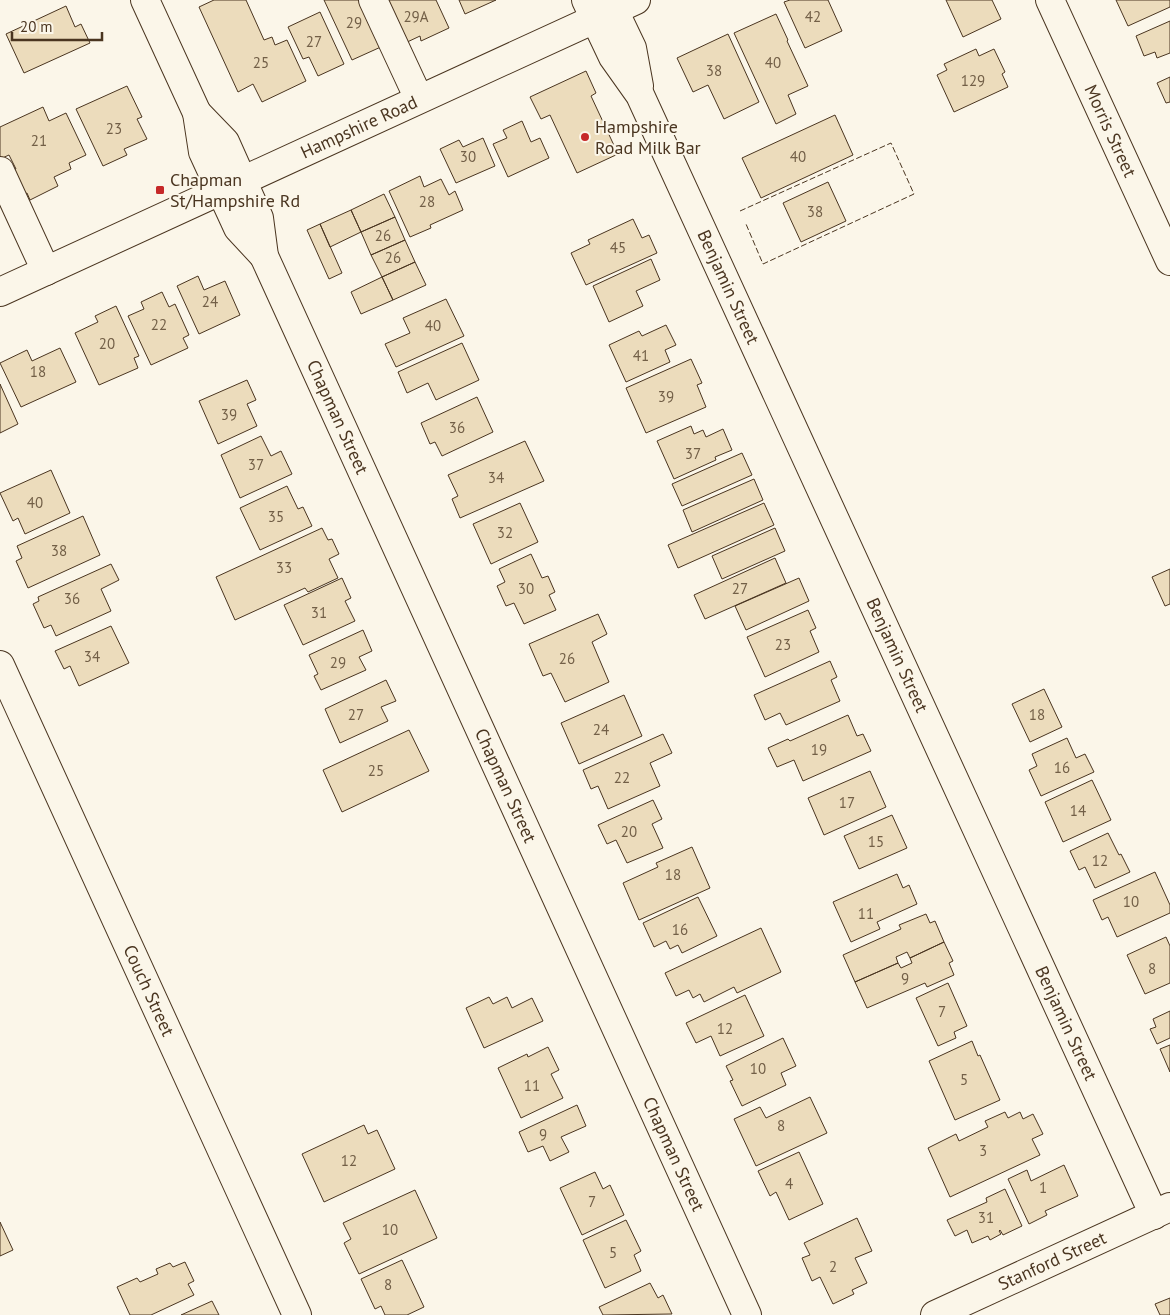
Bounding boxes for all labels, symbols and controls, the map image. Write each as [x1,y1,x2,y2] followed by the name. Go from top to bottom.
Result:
[403,7,429,26] house number: 29A
[805,7,821,26] house number: 42
[12,10,102,42] scale bar
[346,13,362,32] house number: 29
[20,17,53,36] text: 20 m
[306,32,322,51] house number: 27
[253,53,269,72] house number: 25
[765,53,781,72] house number: 40
[706,61,722,80] house number: 38
[961,71,985,90] house number: 129
[1079,81,1142,181] street label: Morris Street
[297,90,421,163] street label: Hampshire Road
[595,115,701,159] place label: Hampshire Road Milk Bar
[106,119,122,138] house number: 23
[31,131,47,150] house number: 21
[579,131,591,143] marker: Hampshire Road Milk Bar
[460,147,476,166] house number: 30
[790,147,806,166] house number: 40
[170,168,300,212] place label: Chapman St/Hampshire Rd
[154,184,166,196] marker: Chapman St/Hampshire Rd
[419,192,435,211] house number: 28
[807,202,823,221] house number: 38
[375,226,391,245] house number: 26
[692,226,765,348] street label: Benjamin Street
[610,238,626,257] house number: 45
[385,248,401,267] house number: 26
[202,292,218,311] house number: 24
[151,315,167,334] house number: 22
[425,316,441,335] house number: 40
[99,334,115,353] house number: 20
[633,346,649,365] house number: 41
[302,356,374,478] street label: Chapman Street
[30,362,46,381] house number: 18
[658,387,674,406] house number: 39
[221,405,237,424] house number: 39
[449,418,465,437] house number: 36
[685,444,701,463] house number: 37
[248,455,264,474] house number: 37
[488,468,504,487] house number: 34
[27,493,43,512] house number: 40
[268,507,284,526] house number: 35
[497,523,513,542] house number: 32
[51,541,67,560] house number: 38
[276,558,292,577] house number: 33
[518,579,534,598] house number: 30
[732,579,748,598] house number: 27
[64,589,80,608] house number: 36
[861,594,934,716] street label: Benjamin Street
[311,603,327,622] house number: 31
[775,635,791,654] house number: 23
[84,647,100,666] house number: 34
[559,649,575,668] house number: 26
[330,653,346,672] house number: 29
[348,705,364,724] house number: 27
[1029,705,1045,724] house number: 18
[593,720,609,739] house number: 24
[470,725,542,846] street label: Chapman Street
[811,740,827,759] house number: 19
[1054,758,1070,777] house number: 16
[368,761,384,780] house number: 25
[614,768,630,787] house number: 22
[839,793,855,812] house number: 17
[1070,801,1086,820] house number: 14
[621,822,637,841] house number: 20
[868,832,884,851] house number: 15
[1092,851,1108,870] house number: 12
[665,865,681,884] house number: 18
[1123,892,1139,911] house number: 10
[858,904,874,923] house number: 11
[672,920,688,939] house number: 16
[118,941,180,1040] street label: Couch Street
[1148,959,1156,978] house number: 8
[1030,962,1103,1084] street label: Benjamin Street
[901,969,909,988] house number: 9
[938,1002,946,1021] house number: 7
[717,1019,733,1038] house number: 12
[750,1059,766,1078] house number: 10
[960,1070,968,1089] house number: 5
[524,1076,540,1095] house number: 11
[638,1093,710,1215] street label: Chapman Street
[777,1116,785,1135] house number: 8
[539,1125,547,1144] house number: 9
[979,1141,987,1160] house number: 3
[341,1151,357,1170] house number: 12
[785,1174,793,1193] house number: 4
[1039,1178,1047,1197] house number: 1
[588,1192,596,1211] house number: 7
[978,1208,994,1227] house number: 31
[382,1220,398,1239] house number: 10
[994,1226,1110,1295] street label: Stanford Street
[609,1243,617,1262] house number: 5
[829,1257,837,1276] house number: 2
[384,1275,392,1294] house number: 8

